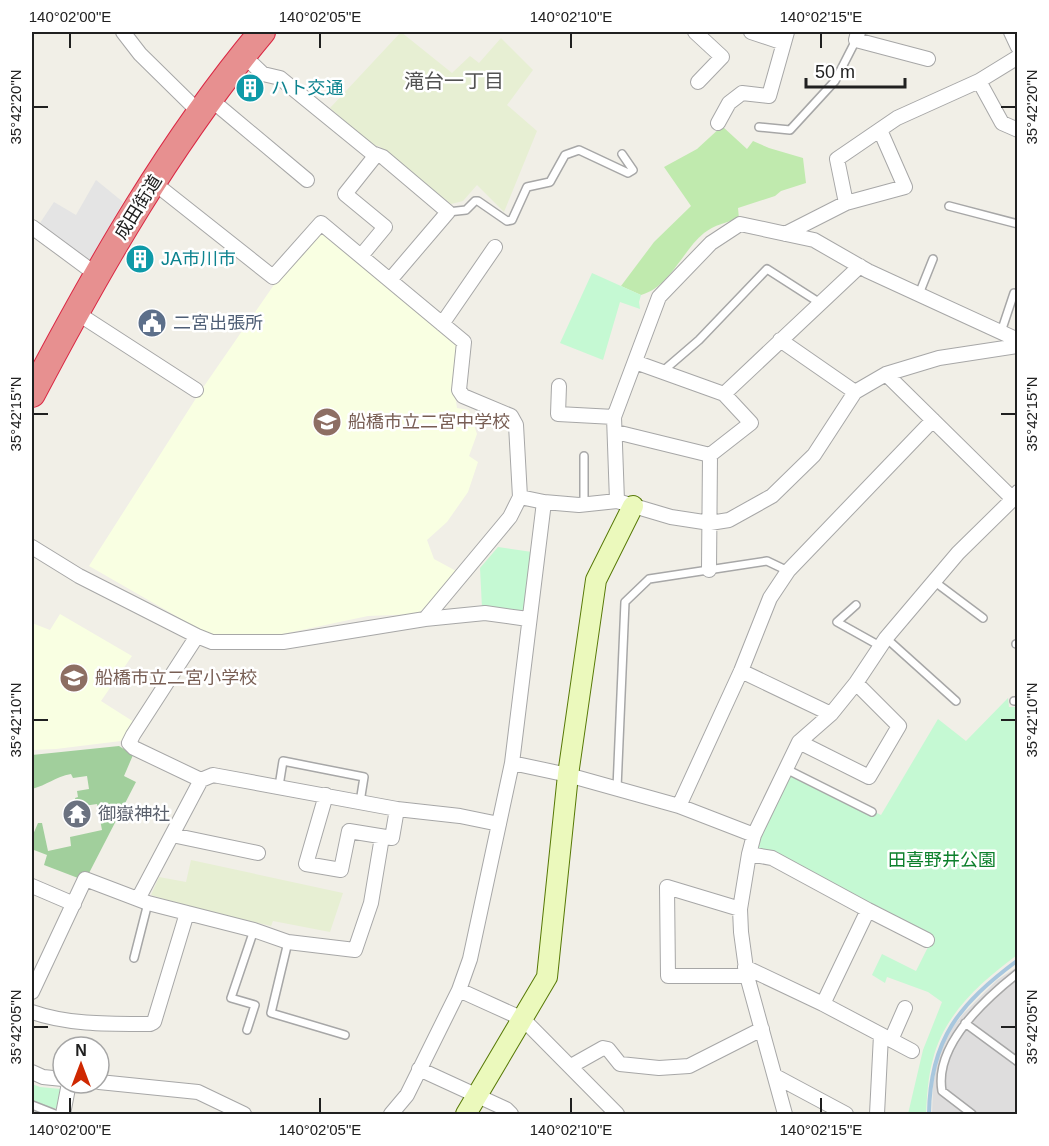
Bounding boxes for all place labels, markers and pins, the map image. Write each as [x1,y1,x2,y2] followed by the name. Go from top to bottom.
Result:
[234,72,266,104] building icon: ハト交通
[271,78,344,98] place label: ハト交通
[124,243,156,275] building icon: JA市川市
[161,249,236,269] place label: JA市川市
[136,307,168,339] public building icon: 二宮出張所
[173,313,263,333] place label: 二宮出張所
[311,406,343,438] school or university icon: 船橋市立二宮中学校
[348,412,510,432] place label: 船橋市立二宮中学校
[58,662,90,694] school or university icon: 船橋市立二宮小学校
[95,668,257,688] place label: 船橋市立二宮小学校
[61,798,93,830] temple icon: 御嶽神社
[98,804,170,824] place label: 御嶽神社

